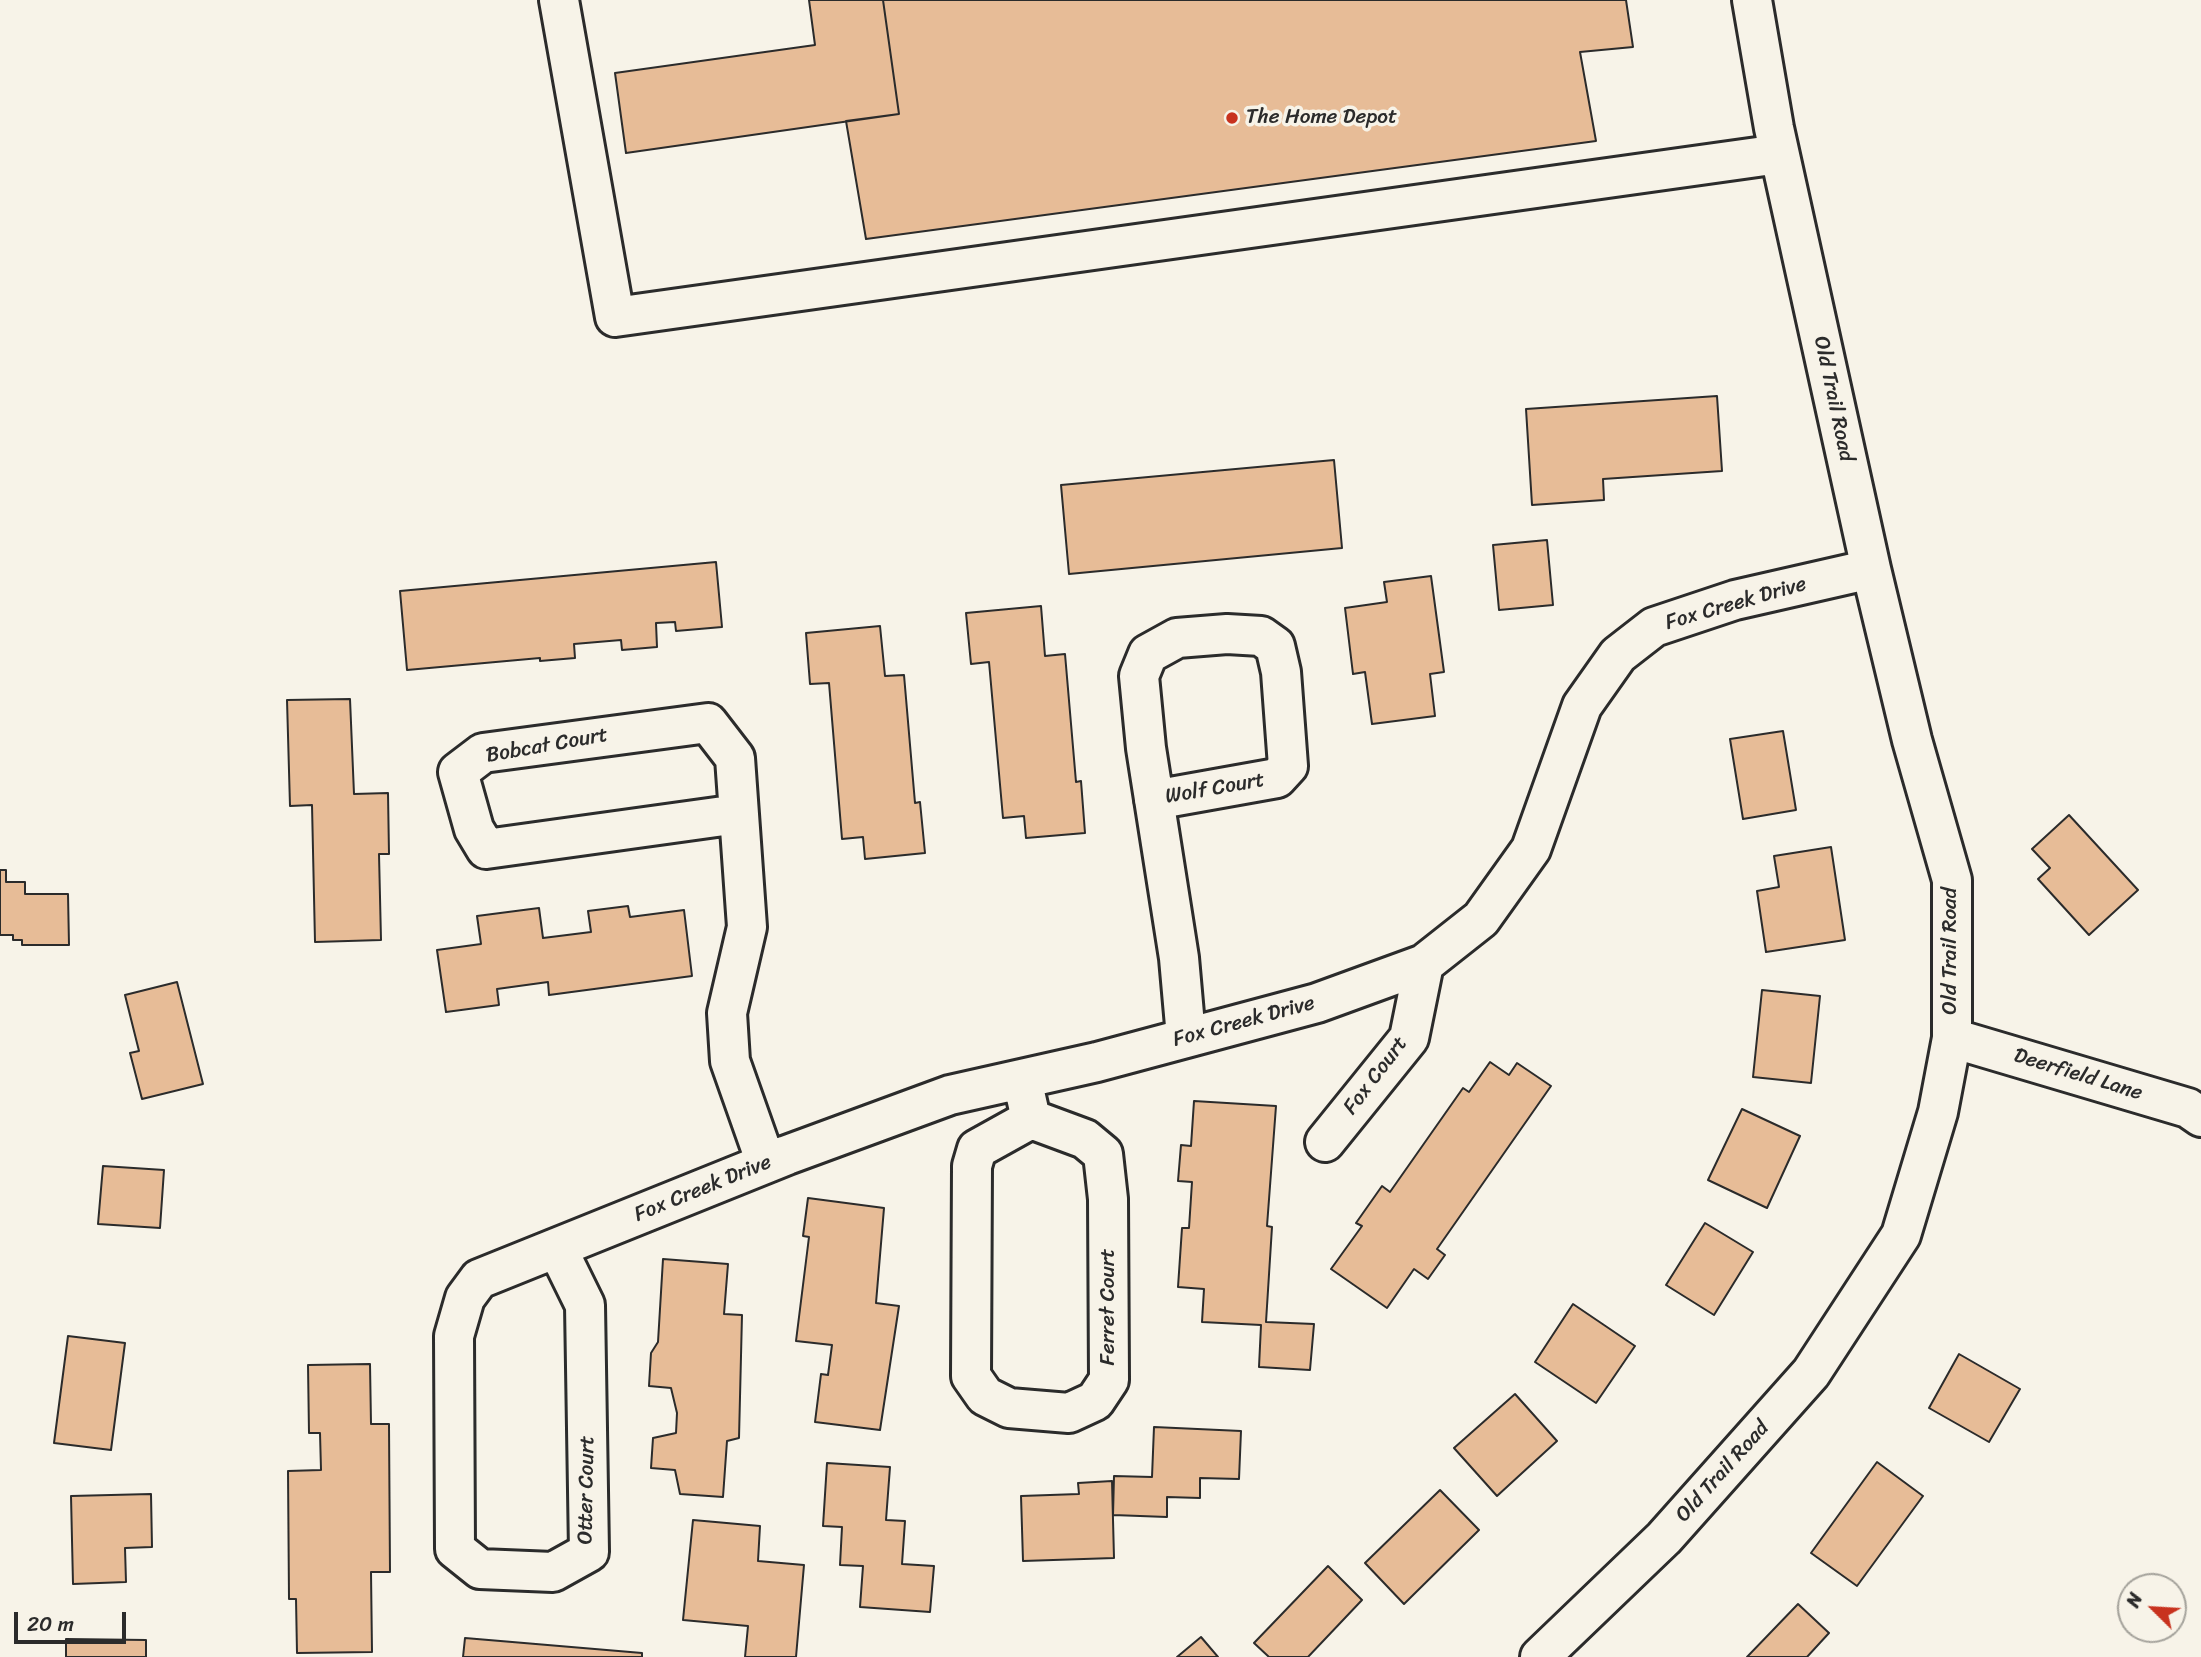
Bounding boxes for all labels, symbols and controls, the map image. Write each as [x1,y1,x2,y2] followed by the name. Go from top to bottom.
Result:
[1246,105,1397,131] place label: The Home Depot
[1224,110,1240,126] marker: The Home Depot
[1807,334,1859,464] street label: Old Trail Road
[1662,572,1810,636] street label: Fox Creek Drive
[484,723,610,769] street label: Bobcat Court
[1163,768,1267,810] street label: Wolf Court
[1938,887,1964,1015] street label: Old Trail Road
[1170,991,1318,1053] street label: Fox Creek Drive
[1339,1032,1413,1120] street label: Fox Court
[2011,1043,2145,1107] street label: Deerfield Lane
[631,1150,775,1228] street label: Fox Creek Drive
[1096,1249,1122,1365] street label: Ferret Court
[1671,1416,1775,1528] street label: Old Trail Road
[573,1435,601,1545] street label: Otter Court
[2117,1573,2187,1643] north arrow
[2116,1587,2152,1613] text: N
[18,1598,130,1642] scale bar
[27,1605,74,1643] text: 20 m

